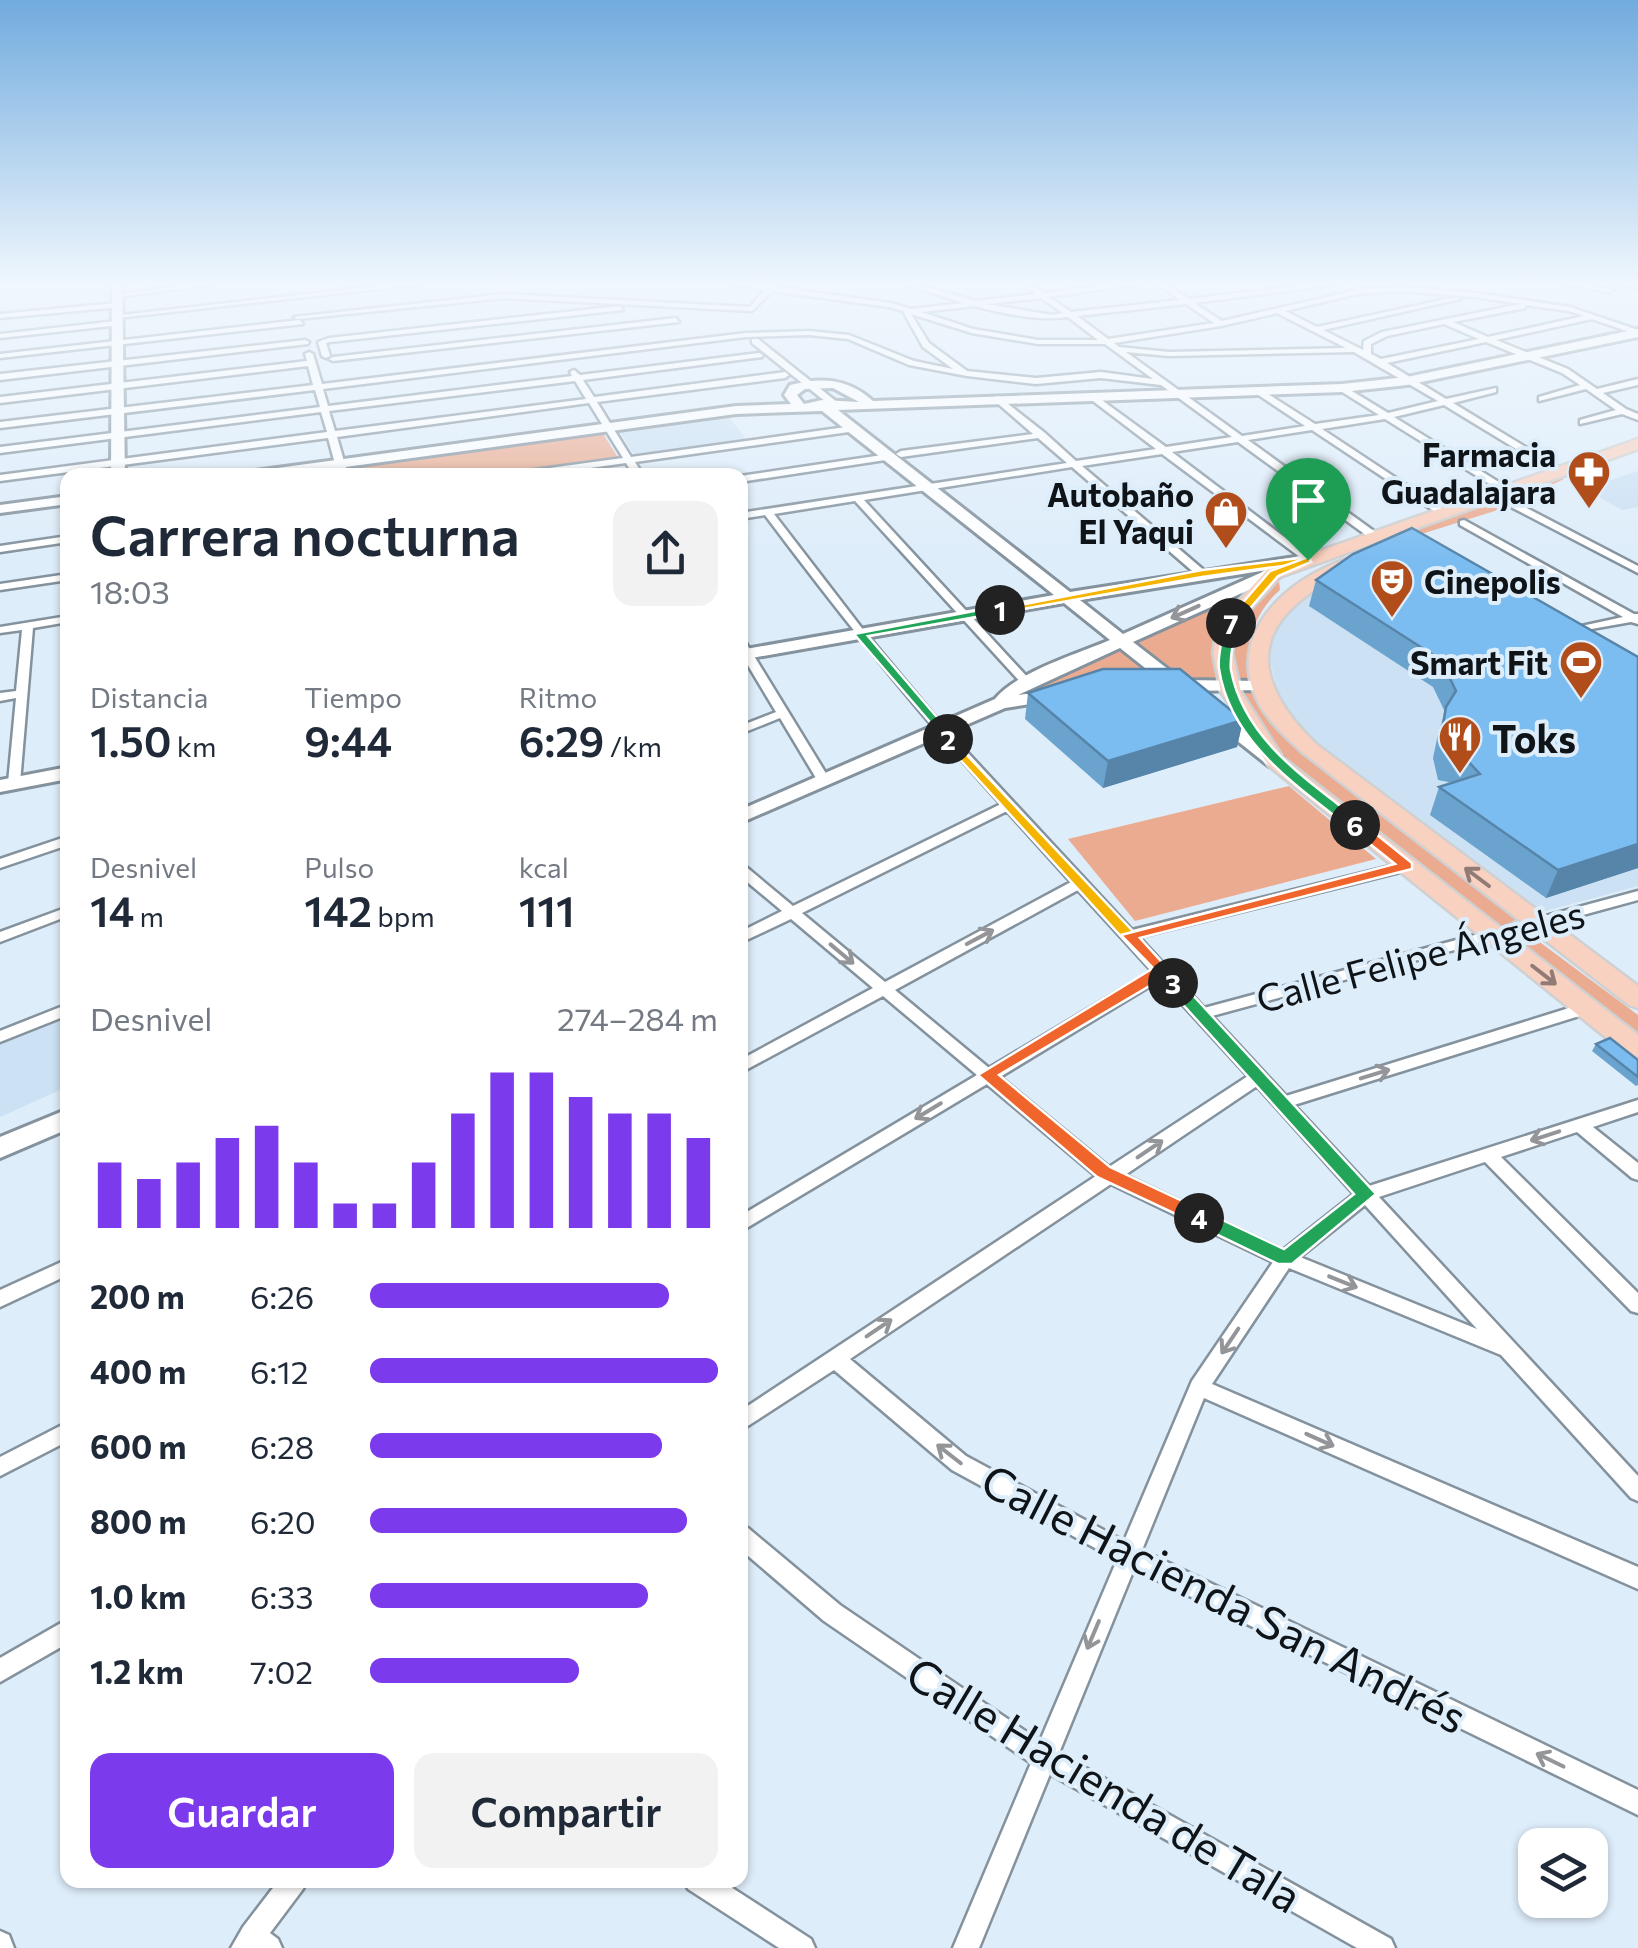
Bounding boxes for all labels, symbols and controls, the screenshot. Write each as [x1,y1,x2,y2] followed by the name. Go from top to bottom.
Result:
[1381,434,1556,511] place label: Farmacia Guadalajara
[1566,449,1612,510] pharmacy icon: Farmacia Guadalajara
[1266,458,1351,561] pin
[1281,473,1336,528] icon: arrive
[1047,474,1194,551] place label: Autobaño El Yaqui
[1203,489,1249,550] shop icon: Autobaño El Yaqui
[90,500,520,567] text: Carrera nocturna
[613,501,718,606] button: share
[1369,558,1415,619] theatre icon: Cinepolis
[1424,561,1561,601] place label: Cinepolis
[90,571,170,611] text: 18:03
[975,585,1025,635] pin: 1
[994,593,1006,627] text: 1
[1206,598,1256,648] pin: 7
[1170,604,1201,622] one-way arrow
[1223,606,1239,640] text: 7
[1558,639,1604,700] sports icon: Smart Fit
[1410,642,1548,682] place label: Smart Fit
[90,680,208,714] text: Distancia
[304,680,402,714] text: Tiempo
[519,680,597,714] text: Ritmo
[90,714,171,766] text: 1.50
[304,714,392,766] text: 9:44
[519,714,604,766] text: 6:29
[923,714,973,764] pin: 2
[1437,714,1483,775] restaurant icon: Toks
[1492,714,1576,761] place label: Toks
[940,722,956,756] text: 2
[171,729,216,763] text: km
[604,729,662,763] text: /km
[1330,800,1380,850] pin: 6
[1346,808,1364,842] text: 6
[90,850,197,884] text: Desnivel
[304,850,374,884] text: Pulso
[519,850,569,884] text: kcal
[1464,866,1491,887] one-way arrow
[90,884,134,936] text: 14
[304,884,372,936] text: 142
[519,884,575,936] text: 111
[1251,889,1589,1021] street label: Calle Felipe Ángeles
[134,899,164,933] text: m
[372,899,435,933] text: bpm
[964,926,994,946] one-way arrow
[828,942,854,964] one-way arrow
[1148,958,1198,1008] pin: 3
[1531,963,1557,985] one-way arrow
[1165,966,1181,1000] text: 3
[90,998,212,1038] text: Desnivel
[557,998,718,1038] text: 274–284 m
[1359,1064,1391,1082] one-way arrow
[914,1100,943,1121] one-way arrow
[1530,1128,1562,1146] one-way arrow
[1136,1139,1163,1159] one-way arrow
[1174,1193,1224,1243] pin: 4
[1190,1201,1208,1235] text: 4
[1328,1275,1358,1293] one-way arrow
[90,1276,185,1316] text: 200 m
[250,1276,314,1316] text: 6:26
[864,1318,893,1339] one-way arrow
[1220,1326,1241,1354] one-way arrow
[90,1351,186,1391] text: 400 m
[250,1351,308,1391] text: 6:12
[90,1426,186,1466] text: 600 m
[250,1426,314,1466] text: 6:28
[1304,1432,1335,1450] one-way arrow
[936,1444,963,1465] one-way arrow
[973,1451,1477,1743] street label: Calle Hacienda San Andrés
[90,1501,186,1541] text: 800 m
[250,1501,316,1541] text: 6:20
[90,1576,186,1616] text: 1.0 km
[250,1576,313,1616] text: 6:33
[1083,1619,1101,1650] one-way arrow
[898,1644,1312,1922] street label: Calle Hacienda de Tala
[90,1651,184,1691] text: 1.2 km
[250,1651,313,1691] text: 7:02
[1536,1750,1566,1769] one-way arrow
[90,1753,394,1868] button: Guardar
[414,1753,718,1868] button: Compartir
[1518,1828,1608,1918] map controls
[1518,1828,1608,1918] button: layers

